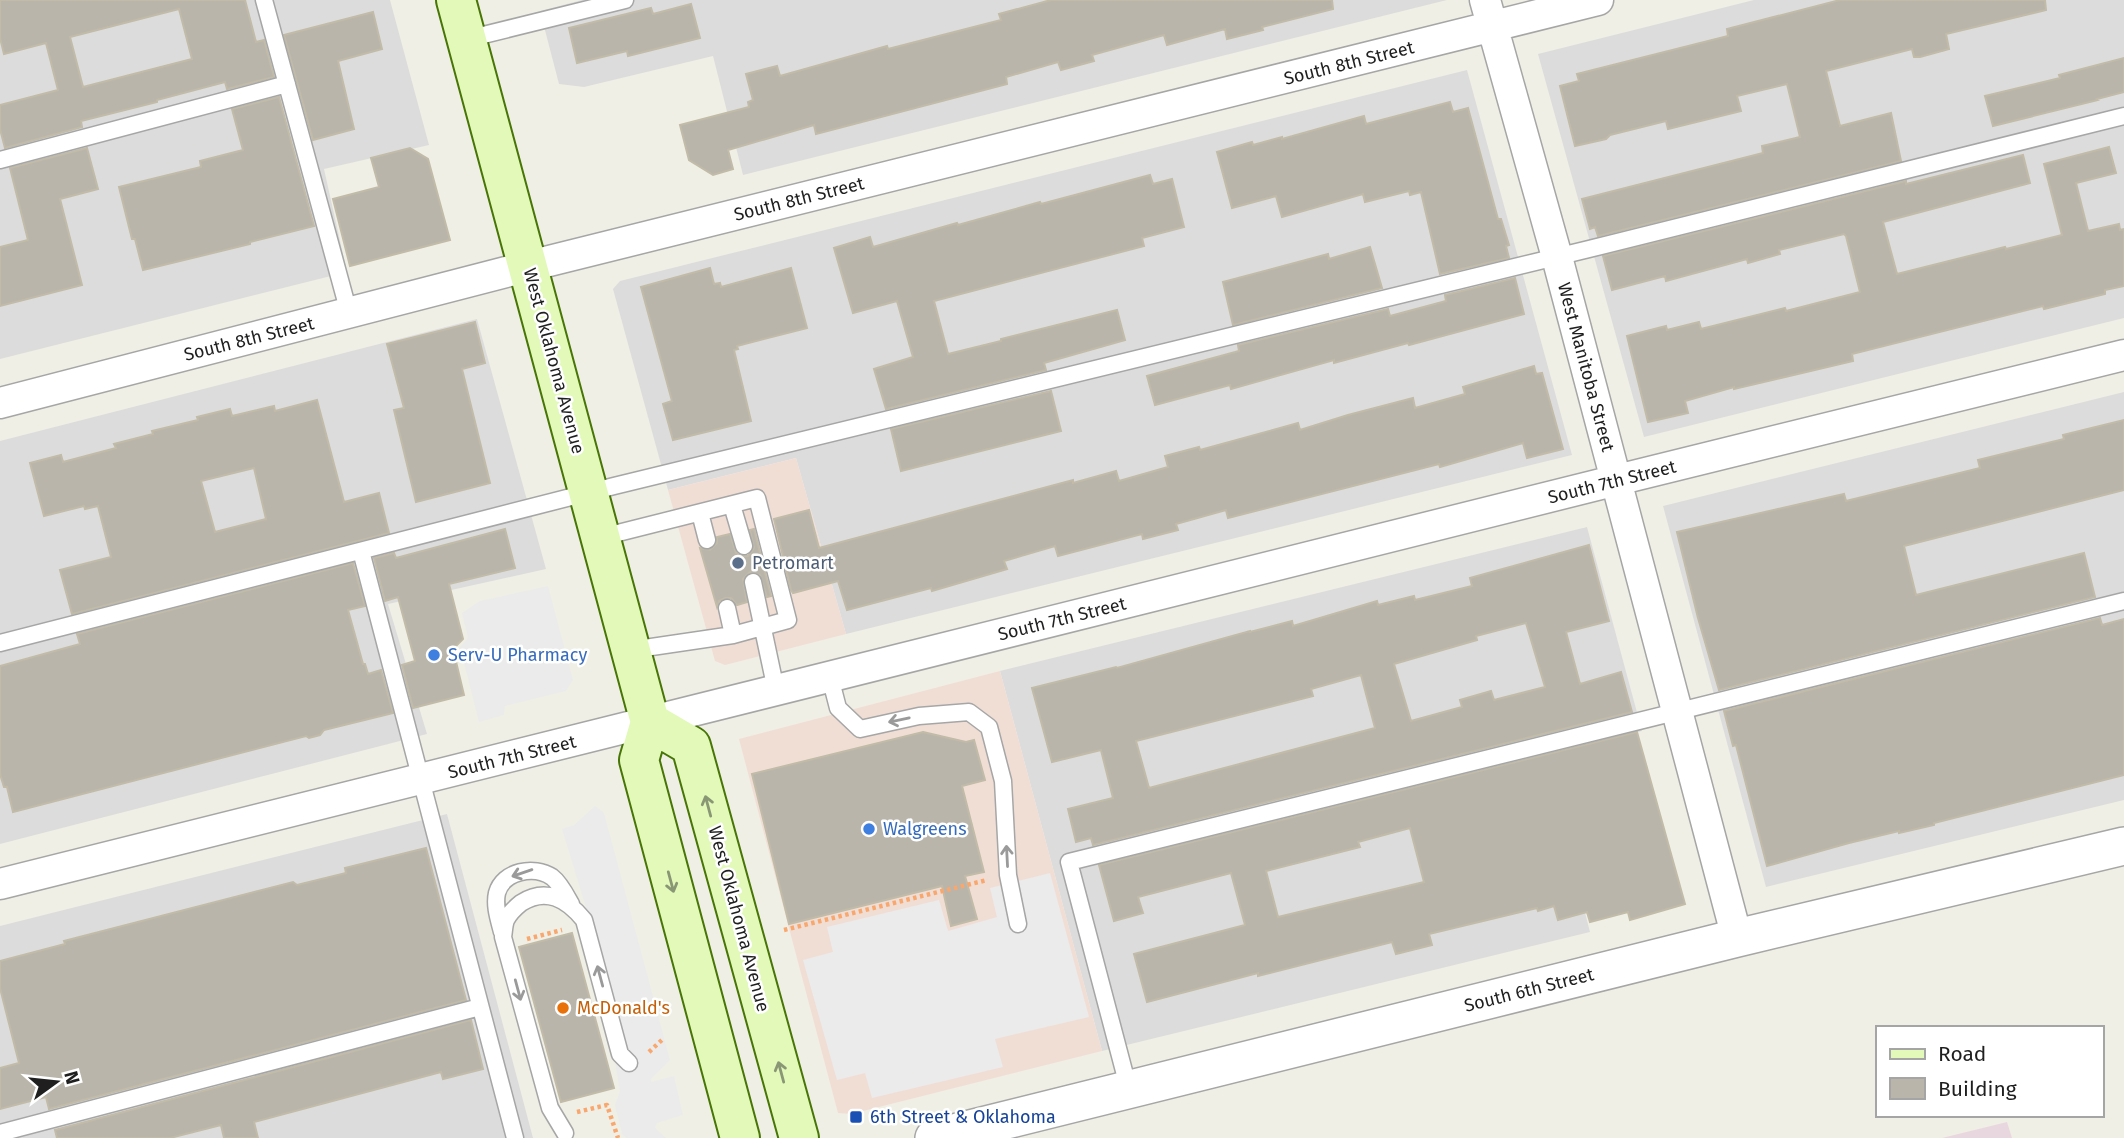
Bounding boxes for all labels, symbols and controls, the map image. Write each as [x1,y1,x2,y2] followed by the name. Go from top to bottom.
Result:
[1282,36,1417,90] street label: South 8th Street
[732,172,867,226] street label: South 8th Street
[519,266,589,456] street label: West Oklahoma Avenue
[1553,280,1619,454] street label: West Manitoba Street
[182,312,317,366] street label: South 8th Street
[1546,455,1679,509] street label: South 7th Street
[752,552,834,574] place label: Petromart
[730,555,746,571] marker: Petromart
[996,592,1129,646] street label: South 7th Street
[448,644,587,666] place label: Serv-U Pharmacy
[426,647,442,663] marker: Serv-U Pharmacy
[888,714,911,728] one-way arrow
[446,730,579,784] street label: South 7th Street
[701,795,714,817] one-way arrow
[883,818,967,840] place label: Walgreens
[861,821,877,837] marker: Walgreens
[704,824,774,1014] street label: West Oklahoma Avenue
[1000,846,1013,868] one-way arrow
[511,868,533,881] one-way arrow
[666,871,679,893] one-way arrow
[1462,963,1597,1017] street label: South 6th Street
[592,966,605,988] one-way arrow
[512,978,525,1000] one-way arrow
[577,997,670,1019] place label: McDonald's
[555,1000,571,1016] marker: McDonald's
[1876,1026,2103,1117] legend
[1938,1041,1986,1067] text: Road
[21,1047,91,1117] north arrow
[774,1061,787,1084] one-way arrow
[59,1069,85,1087] text: N
[1938,1076,2017,1102] text: Building
[870,1106,1056,1128] place label: 6th Street & Oklahoma
[848,1109,864,1125] marker: 6th Street & Oklahoma

